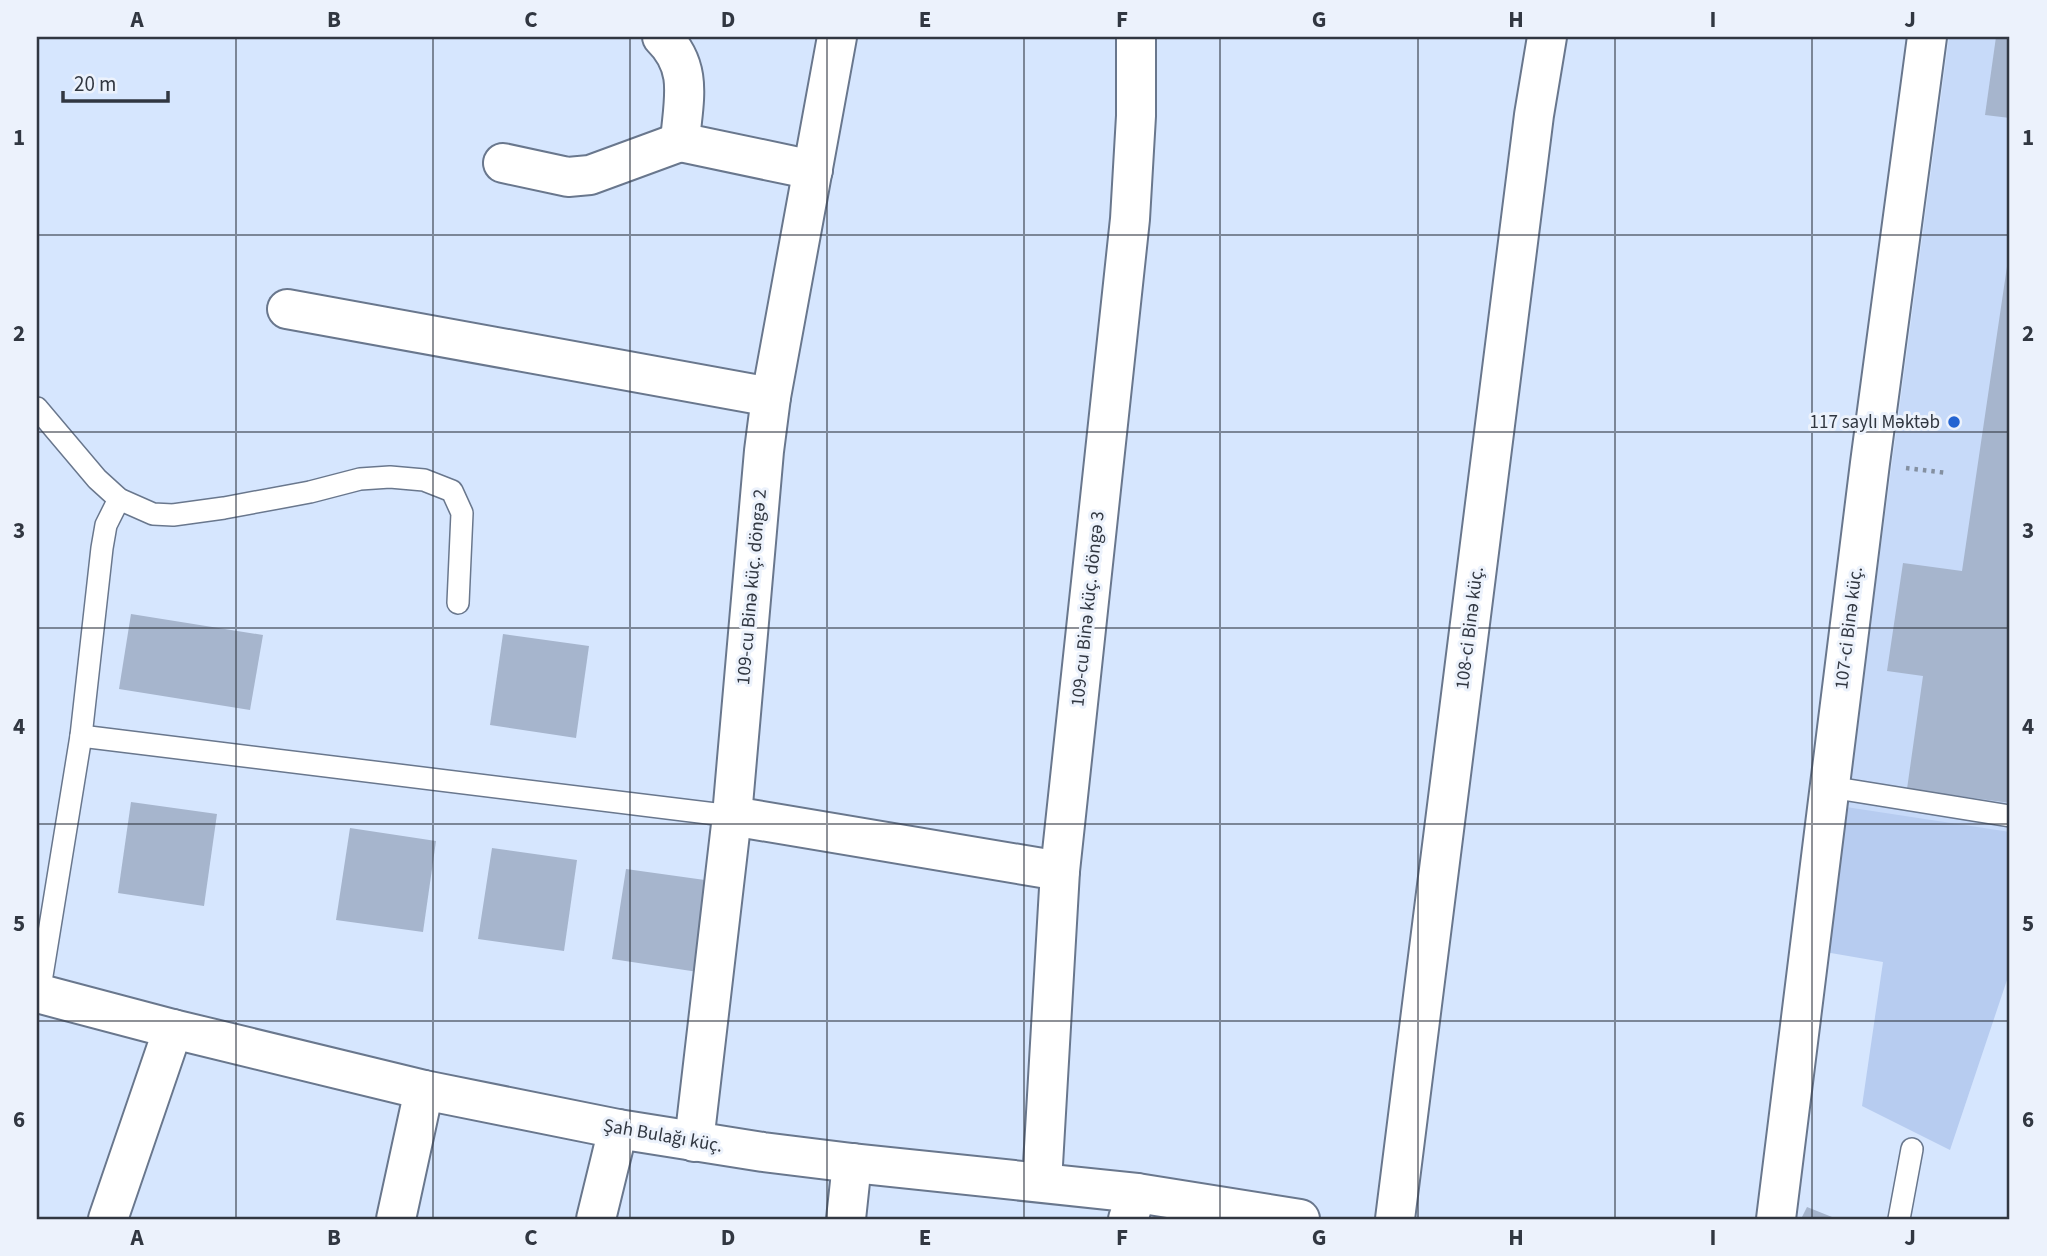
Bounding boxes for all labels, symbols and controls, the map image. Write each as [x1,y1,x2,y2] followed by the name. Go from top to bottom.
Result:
[129,3,144,36] text: A
[327,3,341,36] text: B
[524,3,538,36] text: C
[721,3,735,36] text: D
[919,3,931,36] text: E
[1116,3,1128,36] text: F
[1312,3,1326,36] text: G
[1508,3,1524,36] text: H
[1710,3,1716,36] text: I
[1904,3,1916,36] text: J
[63,60,168,104] scale bar
[74,69,116,99] text: 20 m
[13,121,25,154] text: 1
[2022,121,2034,154] text: 1
[13,317,25,350] text: 2
[2022,317,2034,350] text: 2
[1810,409,1940,436] place label: 117 saylı Məktəb
[1946,414,1962,430] marker: 117 saylı Məktəb
[730,488,774,686] street label: 109-cu Binə küç. döngə 2
[1064,510,1112,708] street label: 109-cu Binə küç. döngə 3
[13,514,25,547] text: 3
[2022,514,2034,547] text: 3
[1449,565,1491,691] street label: 108-ci Binə küç.
[1828,565,1870,691] street label: 107-ci Binə küç.
[13,710,25,743] text: 4
[2022,710,2034,743] text: 4
[13,907,25,940] text: 5
[2022,907,2034,940] text: 5
[13,1103,25,1136] text: 6
[2022,1103,2034,1136] text: 6
[601,1112,725,1160] street label: Şah Bulağı küç.
[129,1221,144,1254] text: A
[327,1221,341,1254] text: B
[524,1221,538,1254] text: C
[721,1221,735,1254] text: D
[919,1221,931,1254] text: E
[1116,1221,1128,1254] text: F
[1312,1221,1326,1254] text: G
[1508,1221,1524,1254] text: H
[1710,1221,1716,1254] text: I
[1904,1221,1916,1254] text: J

